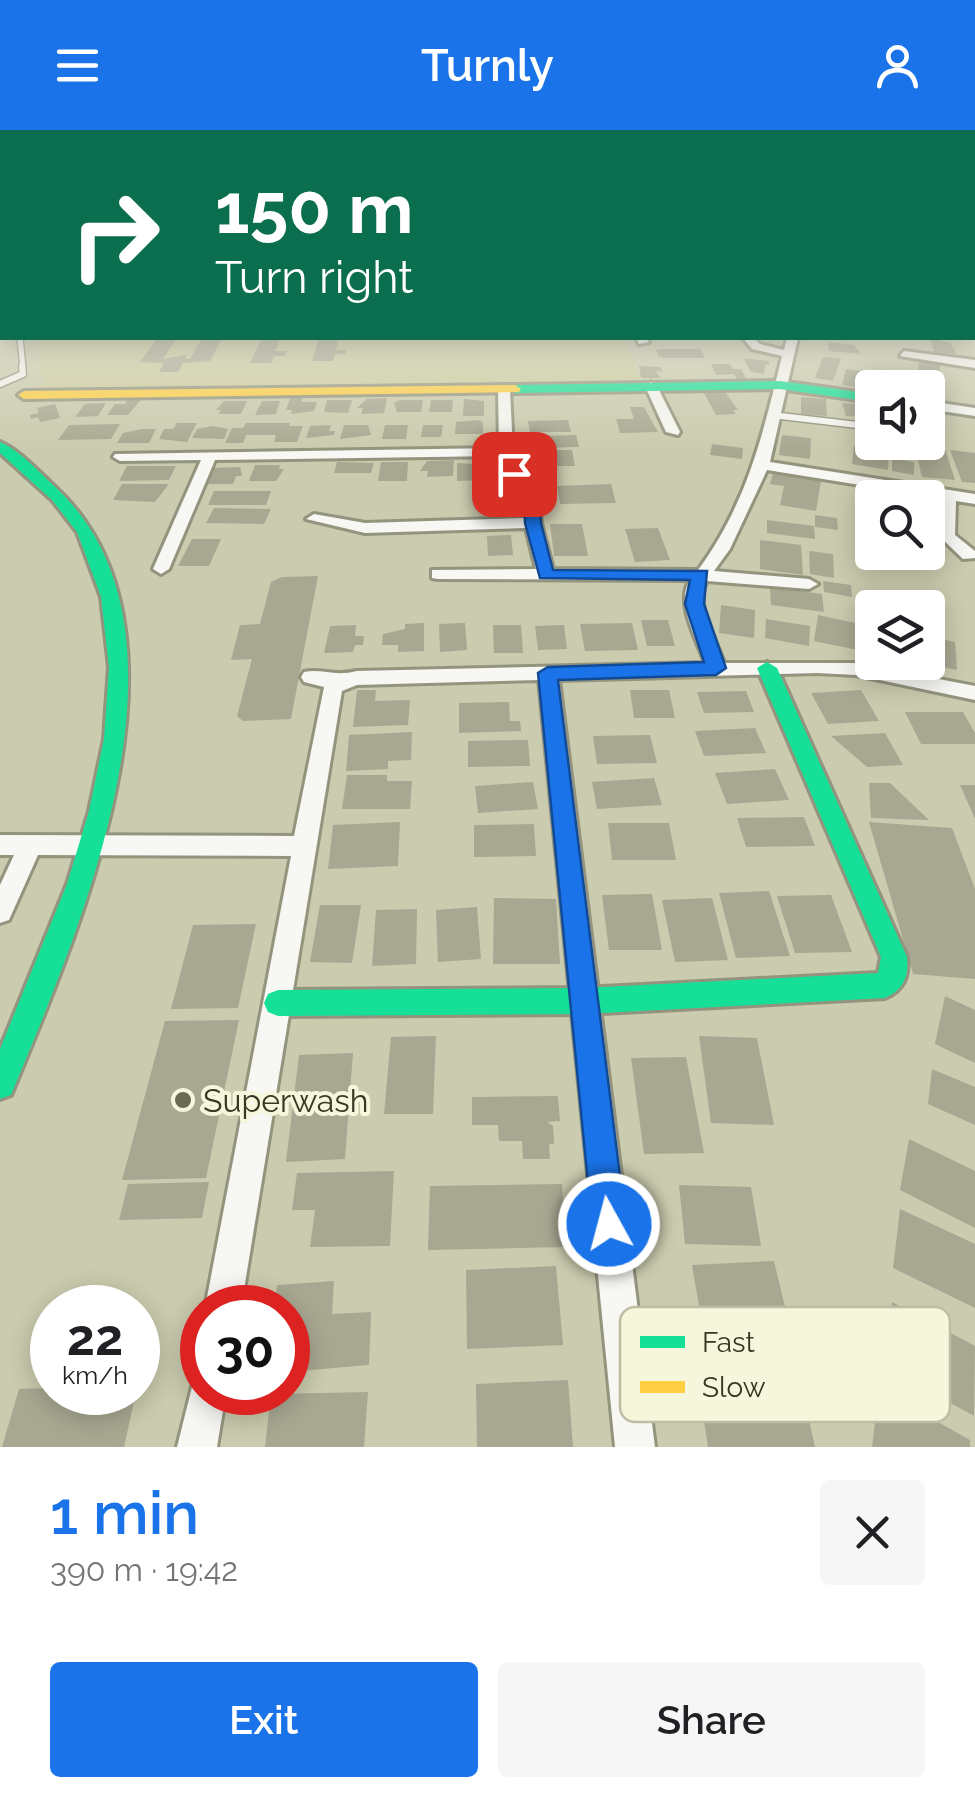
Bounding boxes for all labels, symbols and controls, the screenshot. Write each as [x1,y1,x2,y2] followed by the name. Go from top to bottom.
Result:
[50,38,105,93] icon: menu
[870,38,925,93] icon: person
[421,39,554,92] text: Turnly
[215,167,413,249] text: 150 m
[50,170,180,300] icon: right
[215,251,413,304] text: Turn right
[855,370,945,680] map controls
[855,370,945,460] button: sound
[472,432,557,517] pin
[487,447,542,502] icon: arrive
[855,480,945,570] button: search
[855,590,945,680] button: layers
[203,1082,368,1119] place label: Superwash
[172,1089,194,1111] marker: Superwash
[557,1172,661,1276] position arrow
[180,1285,310,1415] speed limit sign: 30
[620,1307,950,1422] legend
[67,1308,123,1367] text: 22
[702,1326,755,1359] text: Fast
[62,1360,128,1390] text: km/h
[702,1371,766,1404] text: Slow
[50,1478,199,1548] text: 1 min
[820,1480,925,1585] button: close
[50,1551,238,1588] text: 390 m · 19:42
[50,1662,478,1777] button: Exit
[498,1662,925,1777] button: Share

